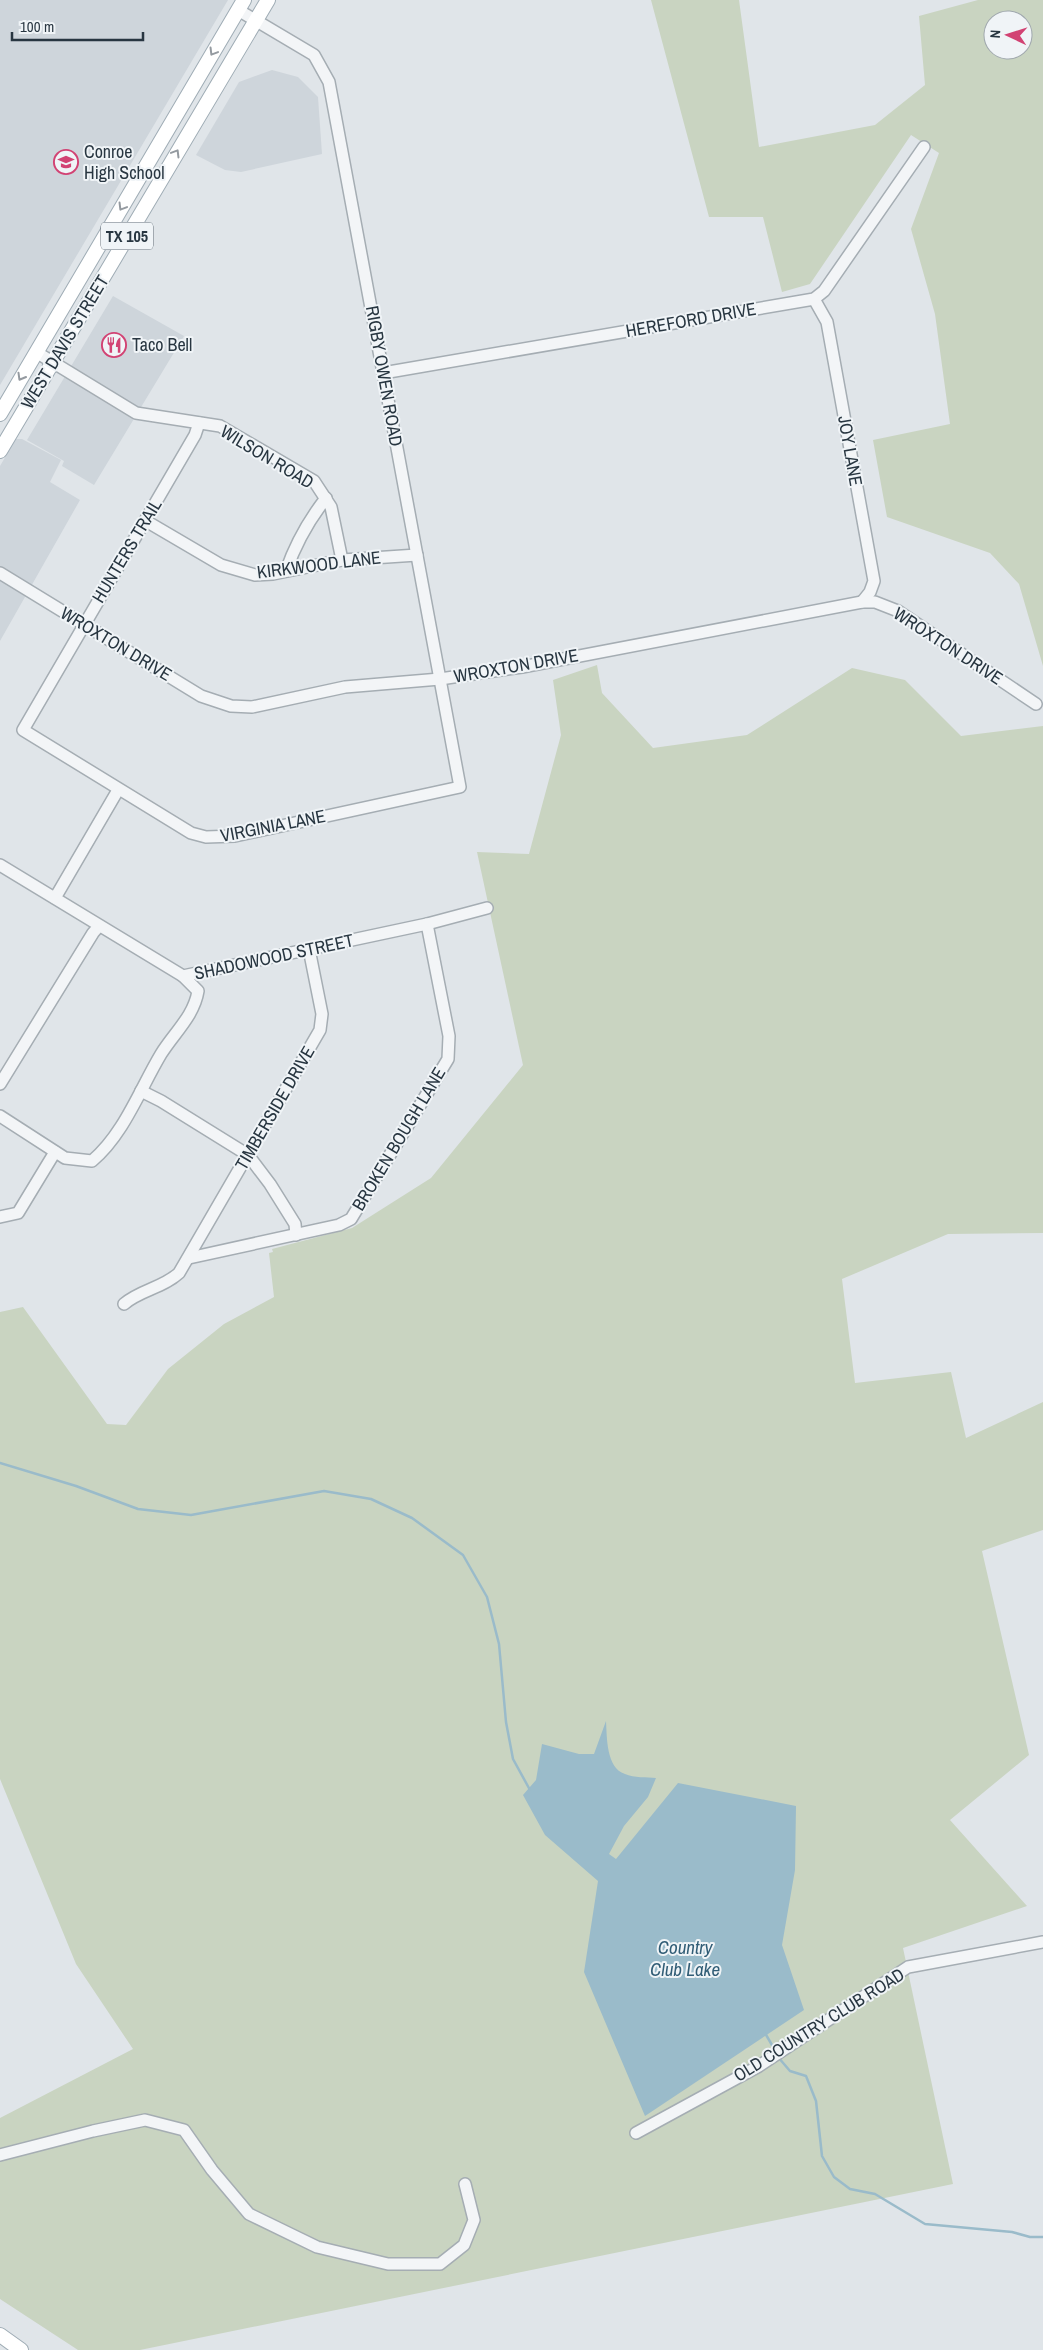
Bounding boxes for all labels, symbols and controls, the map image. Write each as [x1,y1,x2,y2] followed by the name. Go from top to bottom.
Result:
[12,10,144,42] scale bar
[983,10,1033,60] north arrow
[20,16,54,37] text: 100 m
[986,29,1004,39] text: N
[210,47,220,56] one-way arrow
[84,139,164,185] place label: Conroe High School
[53,149,79,175] school or university icon: Conroe High School
[170,150,180,159] one-way arrow
[118,202,128,211] one-way arrow
[101,222,153,250] road number: TX 105
[15,270,114,413] street label: WEST DAVIS STREET
[624,296,758,343] street label: HEREFORD DRIVE
[360,304,409,448] street label: RIGBY OWEN ROAD
[101,332,127,358] restaurant icon: Taco Bell
[132,332,192,357] place label: Taco Bell
[18,372,28,381] one-way arrow
[832,414,869,488] street label: JOY LANE
[216,419,319,494] street label: WILSON ROAD
[86,494,167,607] street label: HUNTERS TRAIL
[256,545,382,585] street label: KIRKWOOD LANE
[56,600,177,687] street label: WROXTON DRIVE
[889,601,1008,690] street label: WROXTON DRIVE
[452,642,580,689] street label: WROXTON DRIVE
[218,803,328,848] street label: VIRGINIA LANE
[192,927,356,986] street label: SHADOWOOD STREET
[229,1041,320,1174] street label: TIMBERSIDE DRIVE
[346,1062,451,1215] street label: BROKEN BOUGH LANE
[650,1934,720,1982] water label: Country Club Lake
[729,1962,909,2087] street label: OLD COUNTRY CLUB ROAD

